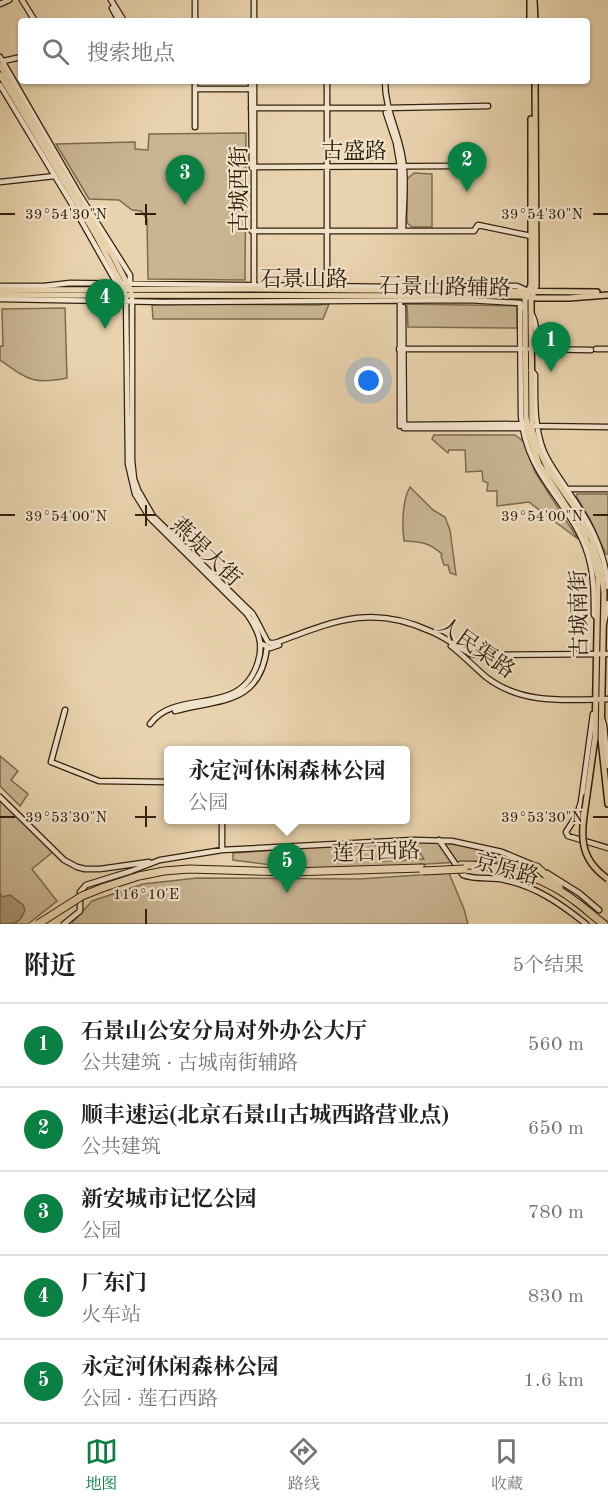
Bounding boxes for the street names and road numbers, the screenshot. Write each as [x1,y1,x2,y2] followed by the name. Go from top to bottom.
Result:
[321,139,387,163] street label: 古盛路
[227,146,251,234] street label: 古城西街
[260,267,348,291] street label: 石景山路
[379,274,511,300] street label: 石景山路辅路
[166,513,246,591] street label: 燕堤大街
[566,570,592,658] street label: 古城南街
[433,613,519,683] street label: 人民渠路
[332,838,420,866] street label: 莲石西路
[472,849,542,889] street label: 京原路

